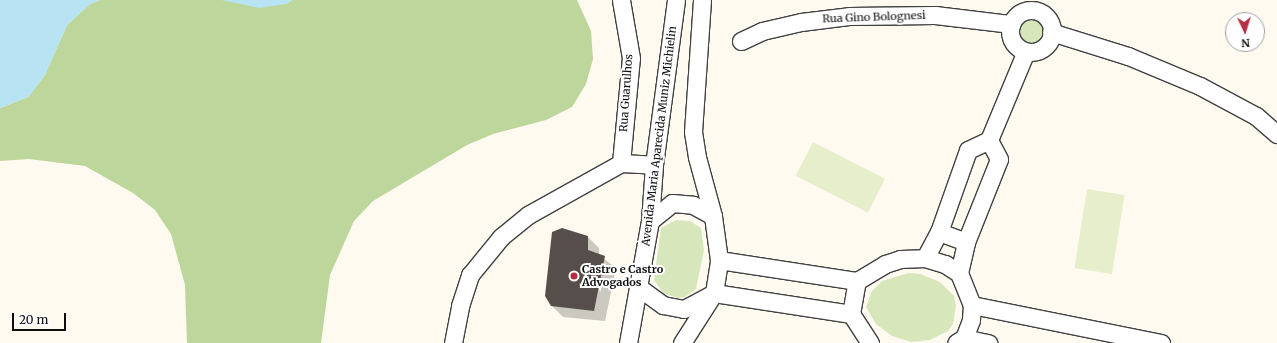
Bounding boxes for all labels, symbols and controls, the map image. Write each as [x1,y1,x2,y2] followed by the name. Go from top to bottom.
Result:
[822,9,926,25] street label: Rua Gino Bolognesi
[1225,12,1265,52] north arrow
[639,25,679,247] street label: Avenida Maria Aparecida Muniz Michielin
[1241,36,1251,50] text: N
[617,54,635,132] street label: Rua Guarulhos
[582,263,663,289] place label: Castro e Castro Advogados
[569,271,579,281] marker: Castro e Castro Advogados
[14,305,68,331] scale bar
[19,312,48,327] text: 20 m

